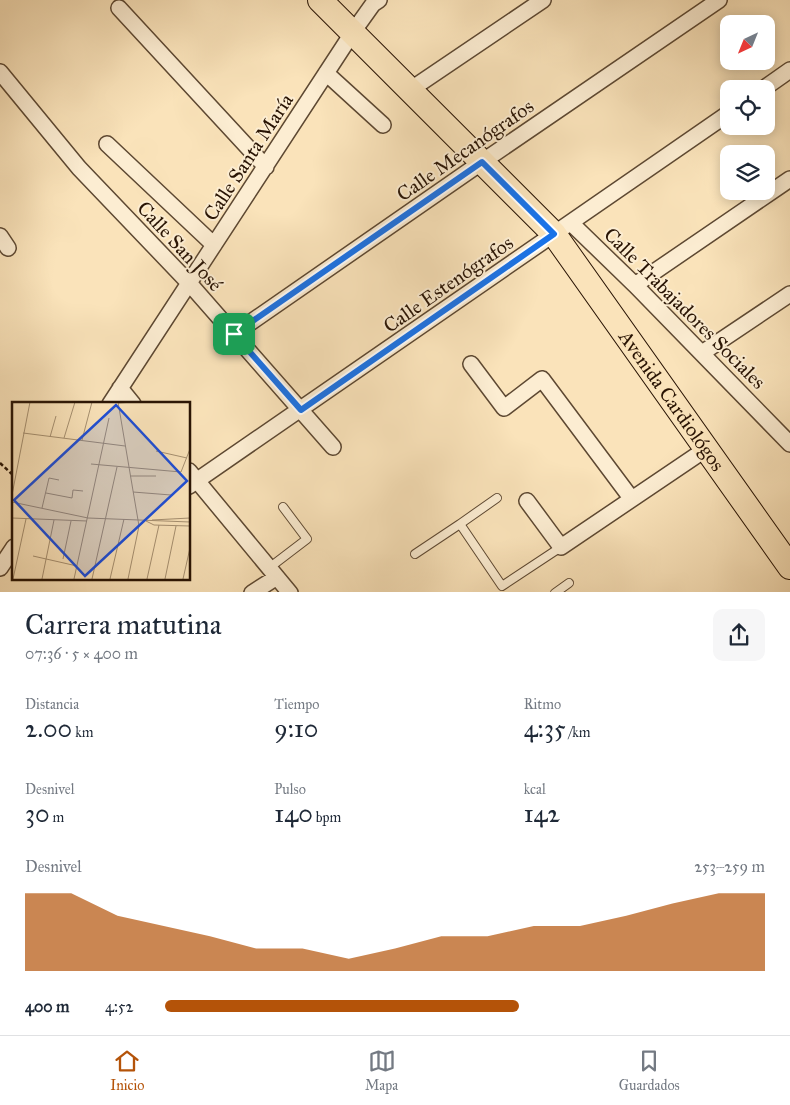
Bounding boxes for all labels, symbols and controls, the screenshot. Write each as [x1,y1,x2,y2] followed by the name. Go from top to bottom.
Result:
[720,15,775,70] north arrow
[720,15,775,200] map controls
[720,80,775,135] button: locate
[198,89,298,225] street label: Calle Santa María
[392,94,539,207] street label: Calle Mecanógrafos
[720,145,775,200] button: layers
[132,196,228,297] street label: Calle San José
[599,222,771,394] street label: Calle Trabajadores Sociales
[378,230,518,339] street label: Calle Estenógrafos
[213,313,255,355] pin
[220,320,248,348] icon: arrive
[613,325,730,476] street label: Avenida Cardiológos
[12,402,190,580] inset map
[25,607,222,642] text: Carrera matutina
[713,609,765,661] button: share
[25,644,138,663] text: 07:36 · 5 × 400 m
[25,696,79,713] text: Distancia
[274,696,319,713] text: Tiempo
[524,696,561,713] text: Ritmo
[25,713,72,744] text: 2.00
[274,713,318,744] text: 9:10
[524,713,566,744] text: 4:35
[72,724,93,741] text: km
[566,724,591,741] text: /km
[25,781,74,798] text: Desnivel
[274,781,306,798] text: Pulso
[524,781,546,798] text: kcal
[25,798,50,829] text: 30
[274,798,313,829] text: 140
[524,798,560,829] text: 142
[50,809,64,826] text: m
[313,809,341,826] text: bpm
[25,857,81,876] text: Desnivel
[694,857,765,876] text: 253–259 m
[25,997,69,1016] text: 400 m
[105,997,133,1016] text: 4:52
[110,1047,144,1094] tab: Inicio
[365,1047,398,1094] tab: Mapa
[619,1047,680,1094] tab: Guardados

